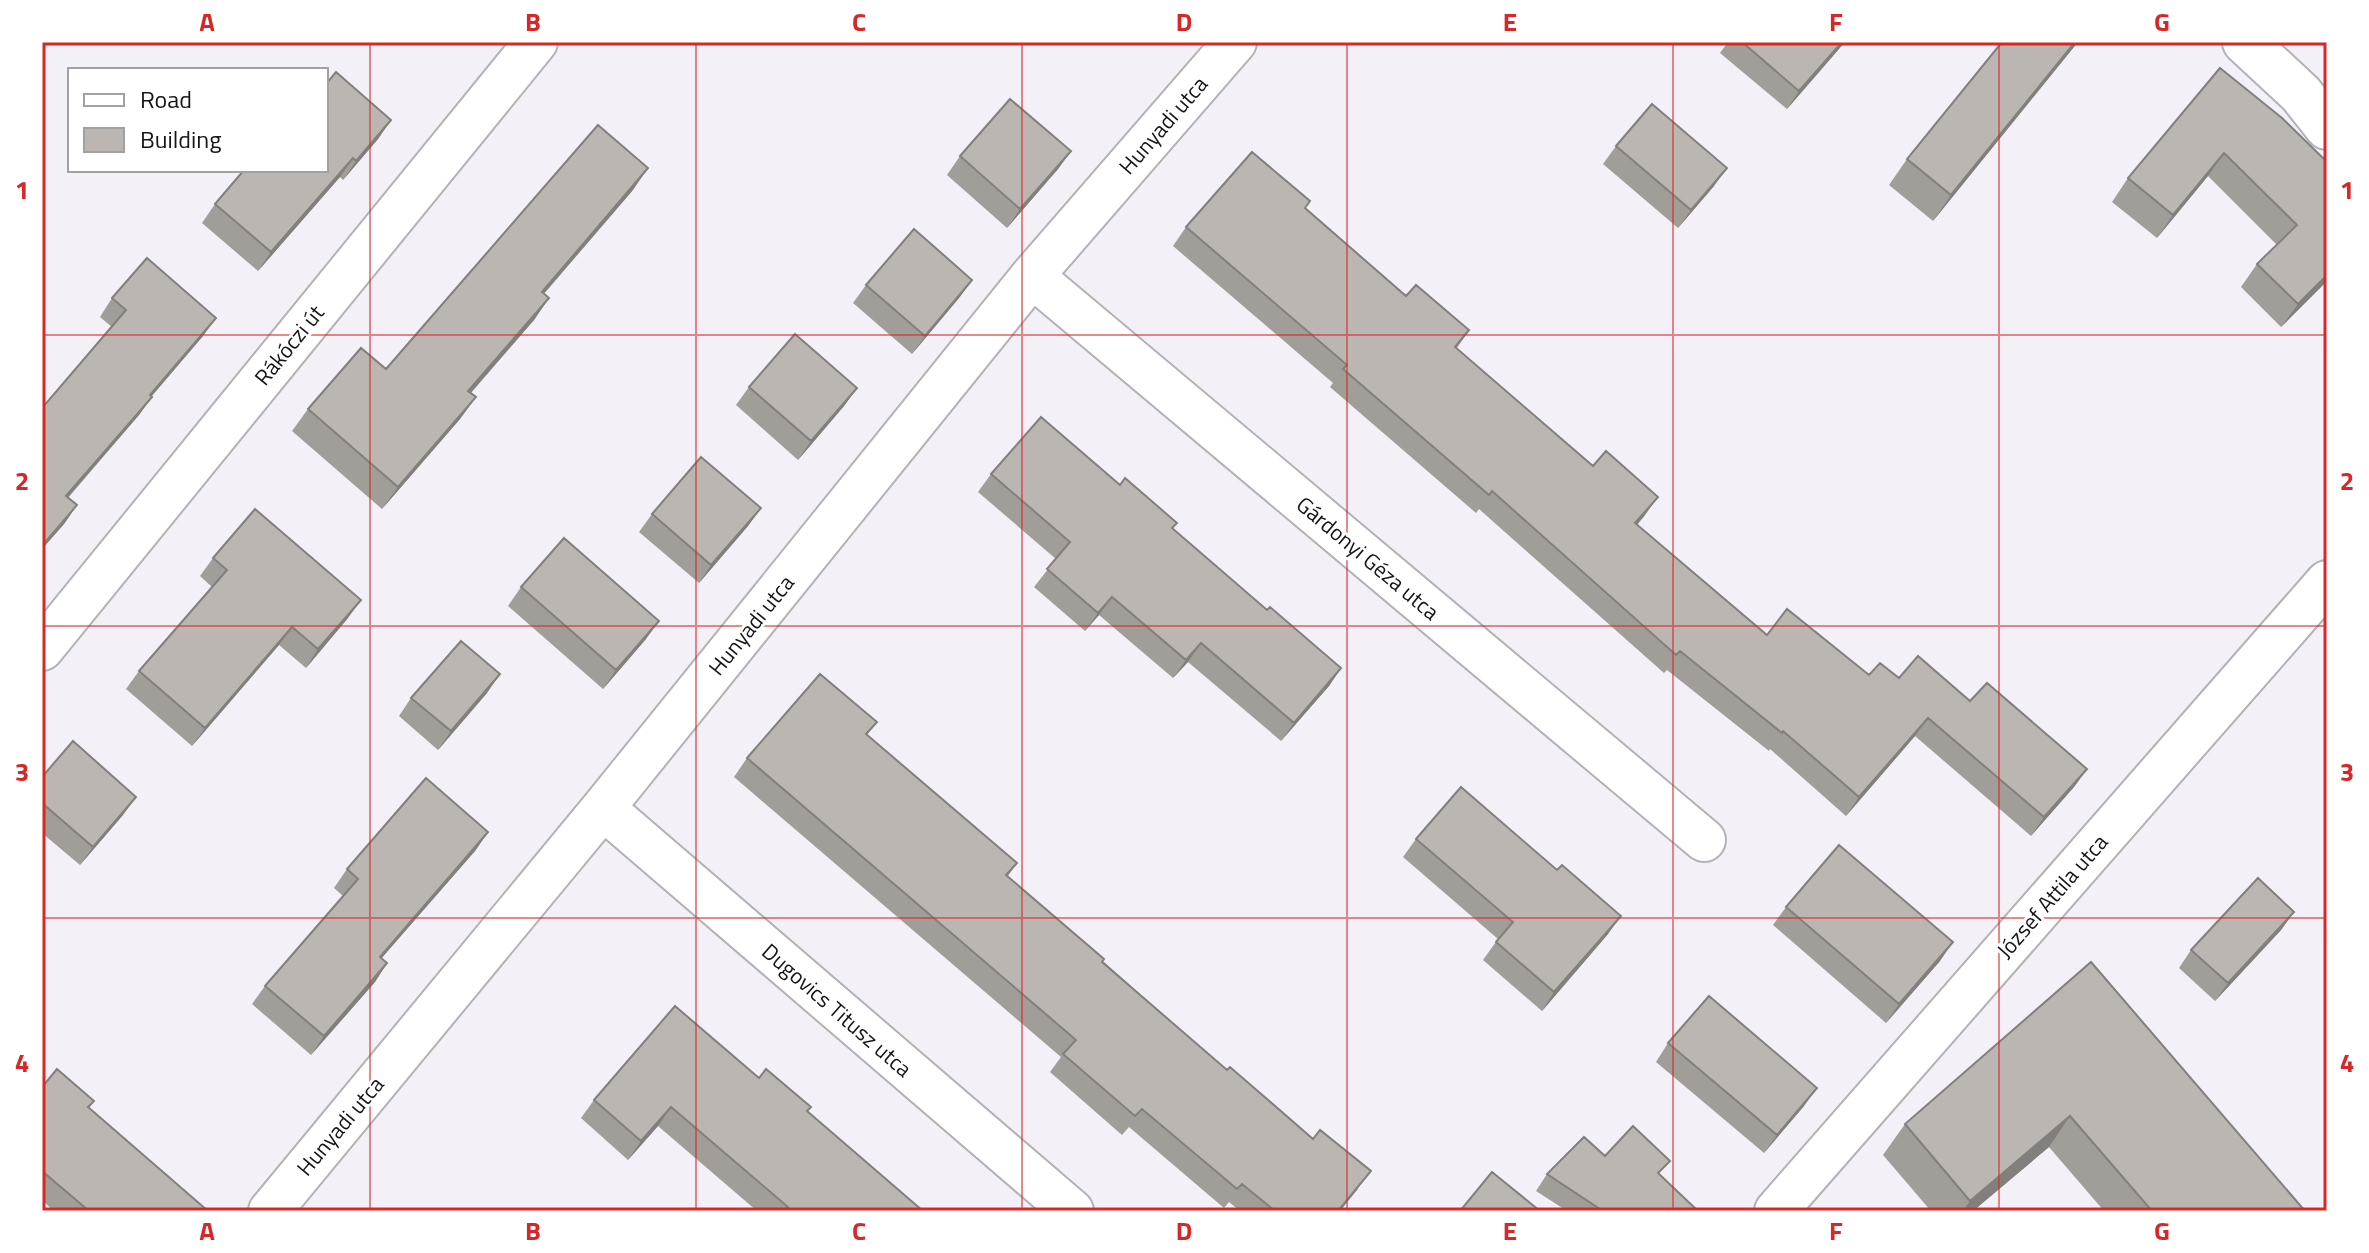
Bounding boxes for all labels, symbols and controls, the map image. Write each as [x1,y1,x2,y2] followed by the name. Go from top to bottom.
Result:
[199,2,215,41] text: A
[525,2,541,41] text: B
[852,2,866,41] text: C
[1176,2,1192,41] text: D
[1503,2,1517,41] text: E
[1829,2,1843,41] text: F
[2154,2,2170,41] text: G
[68,68,328,172] legend
[1110,68,1216,182] street label: Hunyadi utca
[140,81,192,117] text: Road
[140,121,222,157] text: Building
[15,170,29,209] text: 1
[2340,170,2354,209] text: 1
[246,297,332,393] street label: Rákóczi út
[15,461,29,500] text: 2
[2340,461,2354,500] text: 2
[1289,488,1447,628] street label: Gárdonyi Géza utca
[700,567,802,683] street label: Hunyadi utca
[15,752,29,791] text: 3
[2340,752,2354,791] text: 3
[1988,826,2116,966] street label: József Attila utca
[754,935,920,1085] street label: Dugovics Titusz utca
[15,1043,29,1082] text: 4
[2340,1043,2354,1082] text: 4
[288,1069,392,1183] street label: Hunyadi utca
[199,1211,215,1250] text: A
[525,1211,541,1250] text: B
[852,1211,866,1250] text: C
[1176,1211,1192,1250] text: D
[1503,1211,1517,1250] text: E
[1829,1211,1843,1250] text: F
[2154,1211,2170,1250] text: G

